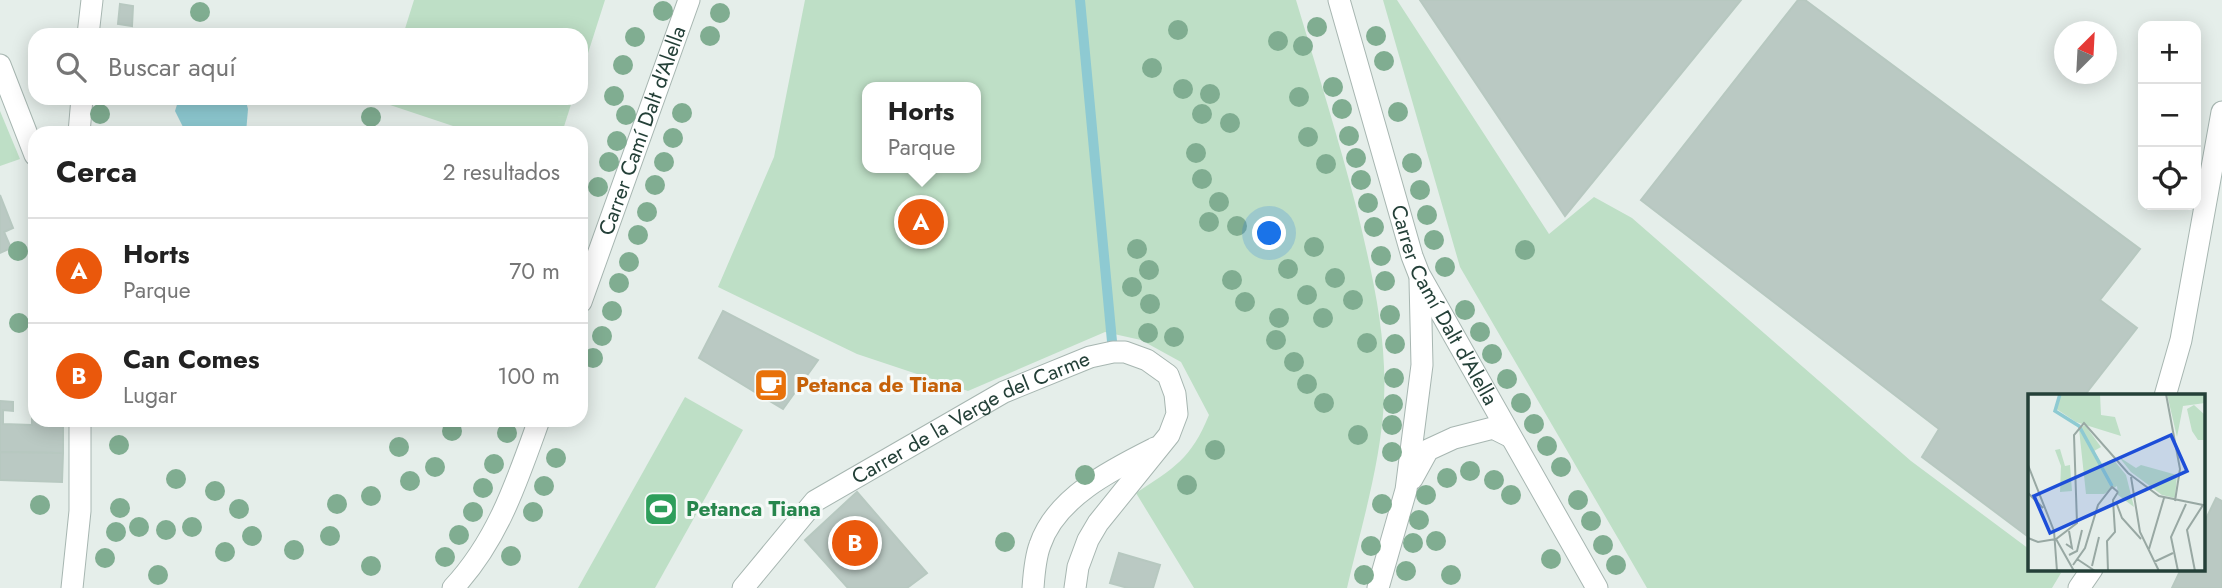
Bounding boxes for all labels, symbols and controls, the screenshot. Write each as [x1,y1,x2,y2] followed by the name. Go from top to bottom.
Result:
[2054,21,2117,84] north arrow
[2138,21,2201,210] map controls
[2138,21,2201,84] button: +
[591,22,694,239] street label: Carrer Camí Dalt d'Alella
[28,28,588,105] search box
[52,48,90,86] icon: search
[108,48,236,86] text: Buscar aquí
[862,82,981,173] popup
[2138,84,2201,147] button: −
[888,92,954,130] text: Horts
[888,130,955,164] text: Parque
[2138,147,2201,210] button: locate
[56,150,137,193] text: Cerca
[442,155,560,189] text: 2 resultados
[898,196,944,248] pin: A
[1383,202,1505,411] street label: Carrer Camí Dalt d'Alella
[1252,216,1286,250] your location
[123,235,190,273] text: Horts
[71,254,87,288] text: A
[509,254,560,288] text: 70 m
[123,273,191,307] text: Parque
[123,340,260,378] text: Can Comes
[846,344,1095,492] street label: Carrer de la Verge del Carme
[71,359,87,393] text: B
[497,359,560,393] text: 100 m
[752,366,790,404] cafe icon: Petanca de Tiana
[796,370,962,400] place label: Petanca de Tiana
[123,378,177,412] text: Lugar
[2028,394,2204,570] inset map
[642,490,680,528] sports icon: Petanca Tiana
[686,494,821,524] place label: Petanca Tiana
[832,517,878,569] pin: B

